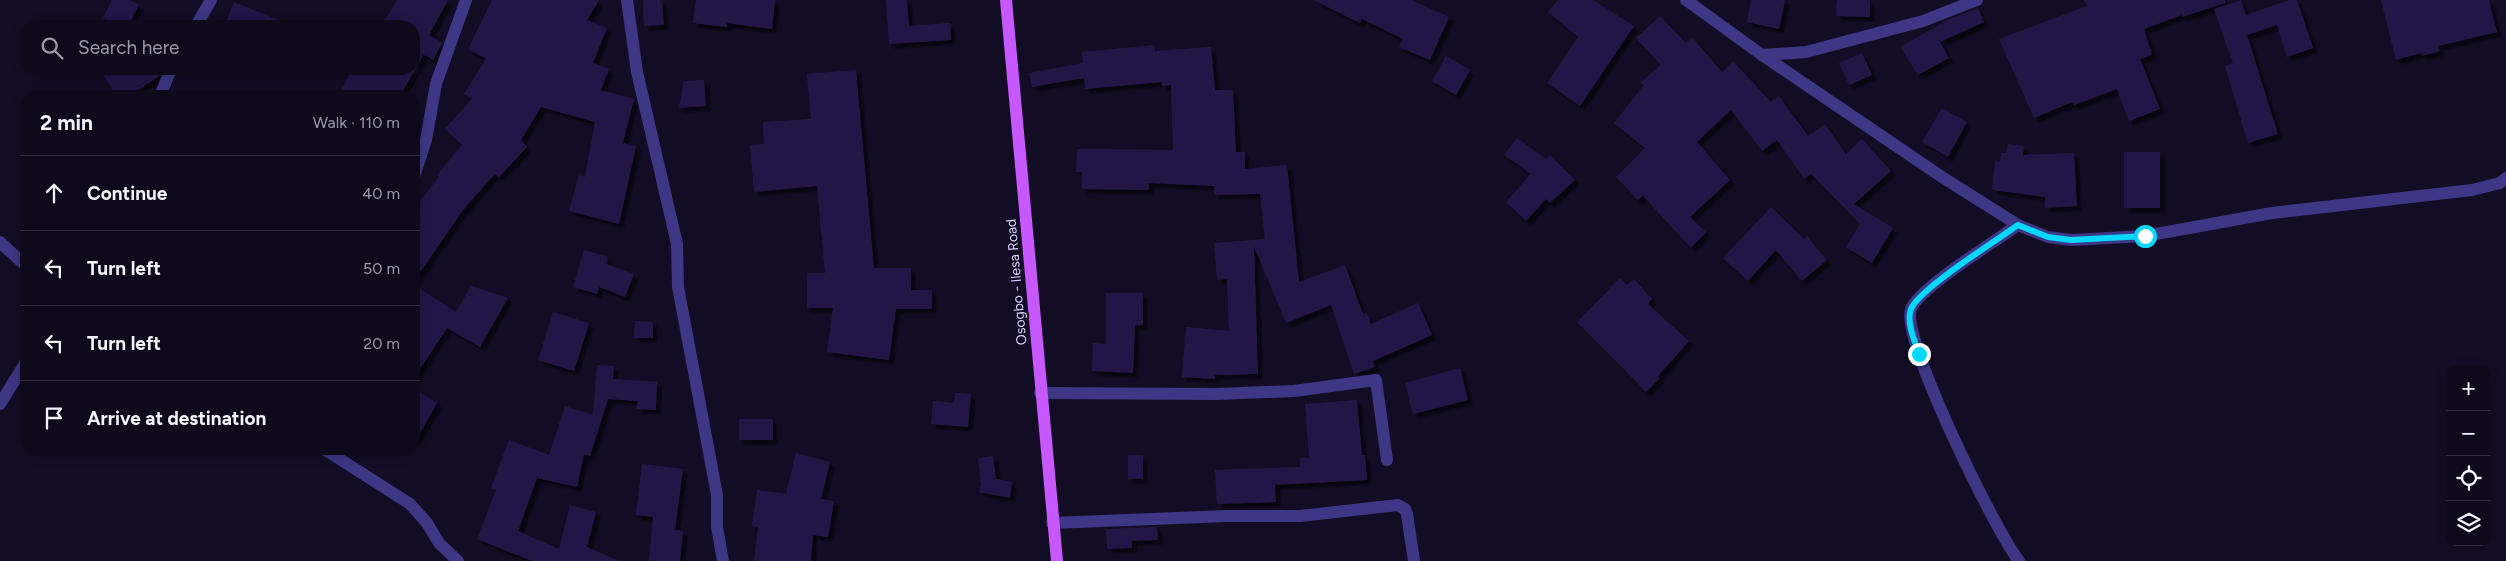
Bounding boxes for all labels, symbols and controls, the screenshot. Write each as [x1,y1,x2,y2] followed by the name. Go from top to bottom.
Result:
[20,20,420,75] search box
[38,34,66,62] icon: search
[78,36,180,59] text: Search here
[40,110,93,135] text: 2 min
[313,113,400,132] text: Walk · 110 m
[40,179,68,207] icon: ahead
[87,182,167,205] text: Continue
[362,184,400,203] text: 40 m
[1003,218,1030,346] street label: Osogbo - Ilesa Road
[2134,225,2157,248] route start
[40,254,68,282] icon: left
[87,257,161,280] text: Turn left
[363,259,400,278] text: 50 m
[40,329,68,357] icon: left
[87,332,161,355] text: Turn left
[363,334,400,353] text: 20 m
[1908,343,1931,366] route end
[2446,366,2491,546] map controls
[2446,366,2491,411] button: +
[40,404,68,432] icon: arrive
[87,407,266,430] text: Arrive at destination
[2446,411,2491,456] button: −
[2446,456,2491,501] button: locate
[2446,501,2491,546] button: layers

